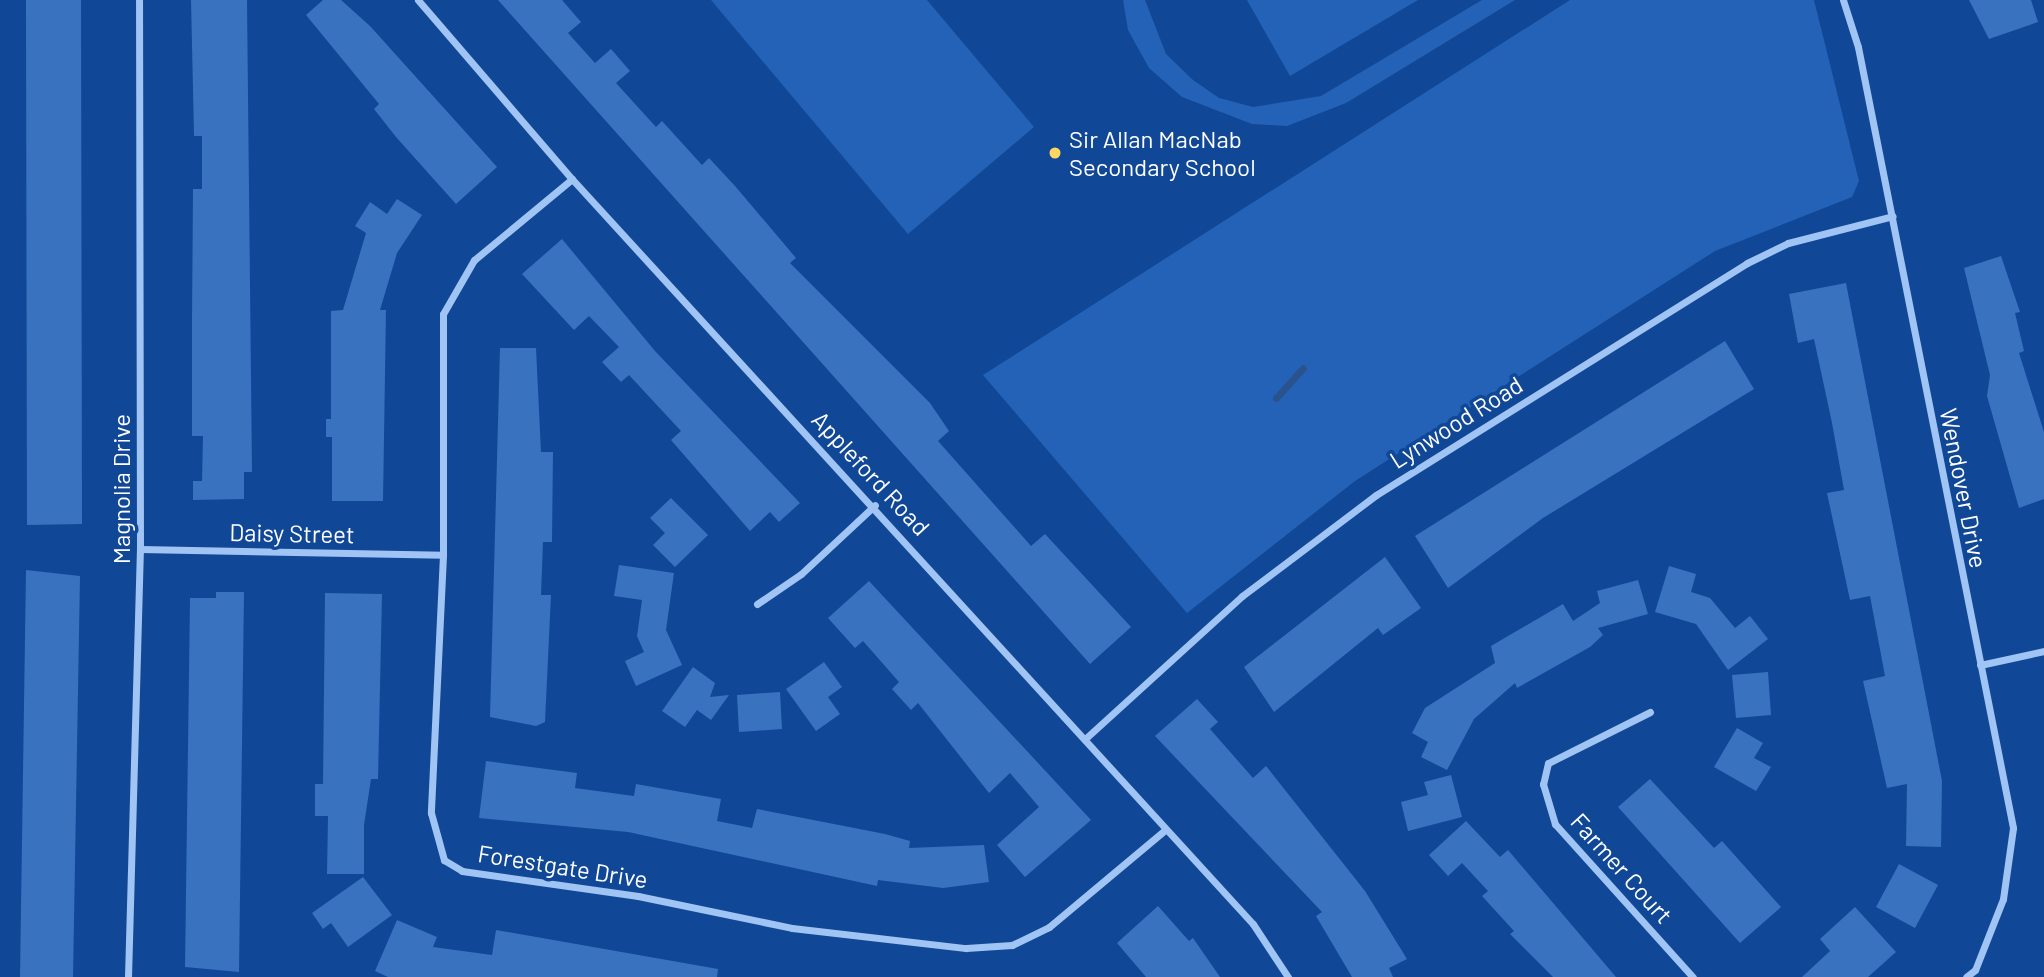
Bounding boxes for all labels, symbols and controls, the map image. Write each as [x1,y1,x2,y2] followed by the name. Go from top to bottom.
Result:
[1069,125,1256,181] place label: Sir Allan MacNab Secondary School
[1047,145,1063,161] marker: Sir Allan MacNab Secondary School
[1384,370,1528,474] street label: Lynwood Road
[806,405,936,541] street label: Appleford Road
[1934,406,1994,570] street label: Wendover Drive
[107,414,135,564] street label: Magnolia Drive
[229,518,355,548] street label: Daisy Street
[1565,807,1679,929] street label: Farmer Court
[476,838,650,894] street label: Forestgate Drive

